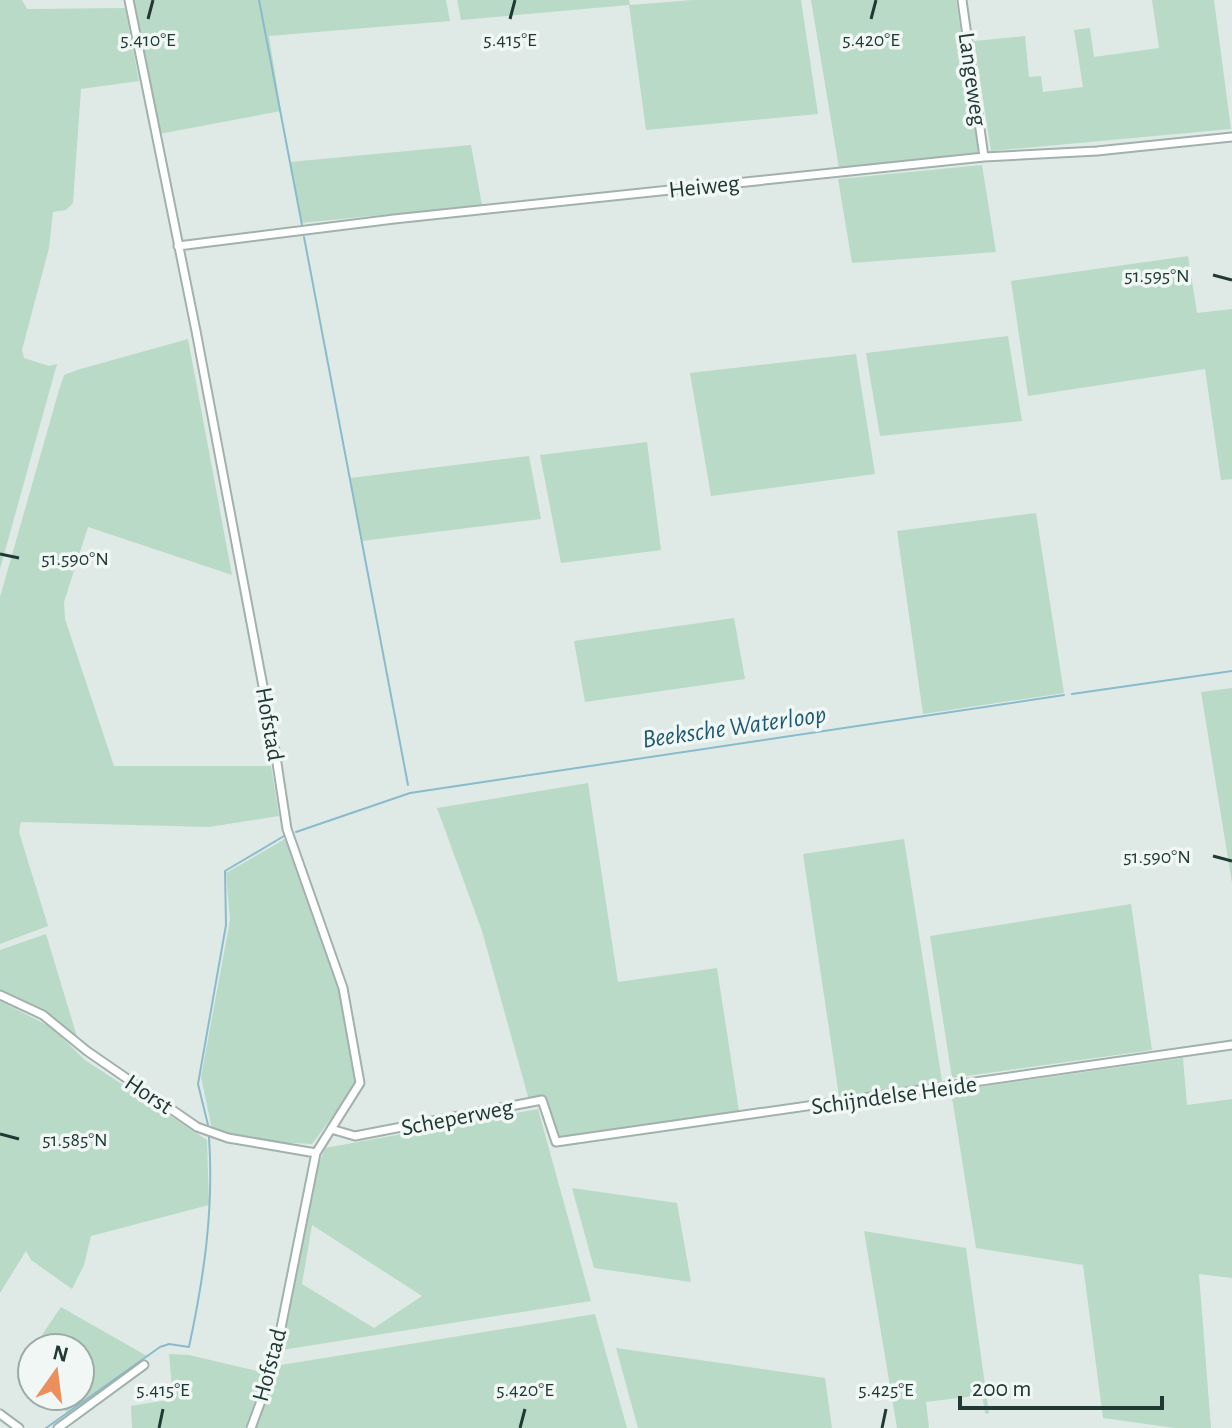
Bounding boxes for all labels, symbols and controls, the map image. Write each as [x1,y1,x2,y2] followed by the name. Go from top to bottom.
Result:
[120,30,176,50] text: 5.410°E
[483,30,537,50] text: 5.415°E
[842,30,900,50] text: 5.420°E
[954,31,990,128] street label: Langeweg
[667,171,741,203] street label: Heiweg
[1124,266,1190,286] text: 51.595°N
[41,549,109,569] text: 51.590°N
[251,685,287,763] street label: Hofstad
[641,701,828,753] water label: Beeksche Waterloop
[1123,847,1191,867] text: 51.590°N
[120,1070,177,1119] street label: Horst
[810,1073,978,1119] street label: Schijndelse Heide
[399,1095,515,1141] street label: Scheperweg
[42,1130,108,1150] text: 51.585°N
[249,1326,291,1404] street label: Hofstad
[16,1332,96,1412] north arrow
[51,1341,71,1366] text: N
[960,1360,1162,1410] scale bar
[972,1377,1031,1401] text: 200 m
[136,1380,190,1400] text: 5.415°E
[496,1380,554,1400] text: 5.420°E
[858,1380,914,1400] text: 5.425°E

